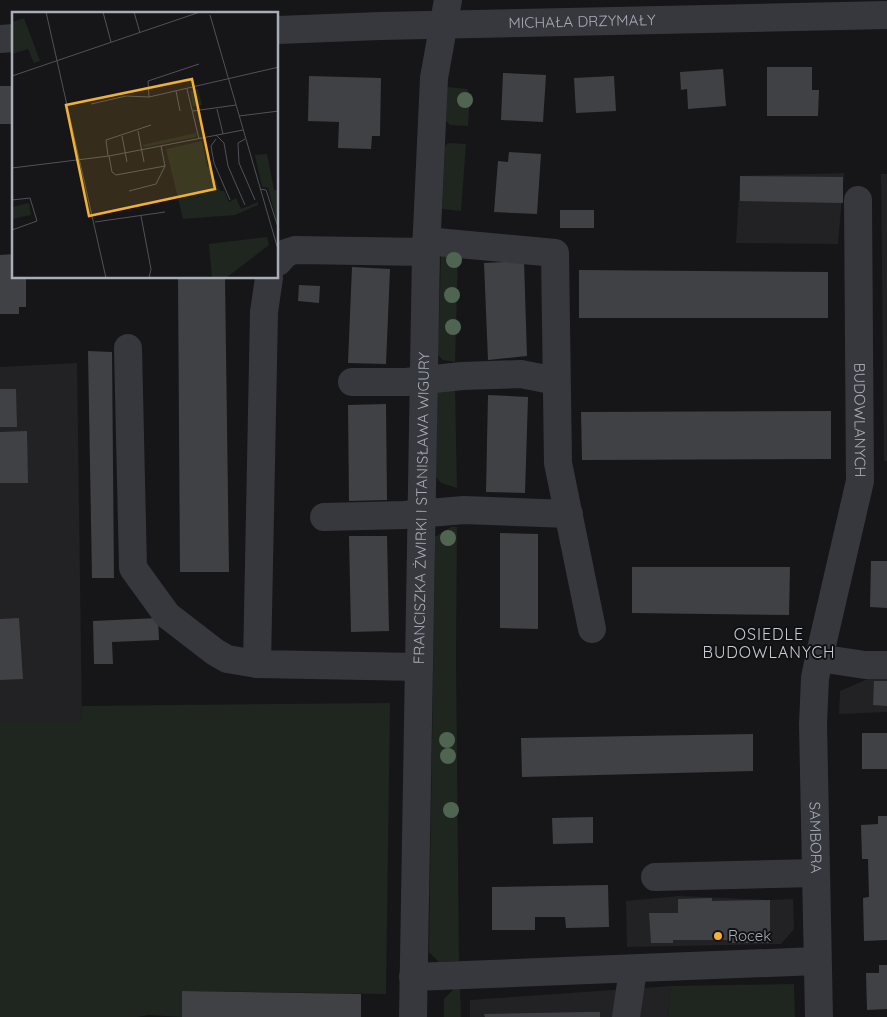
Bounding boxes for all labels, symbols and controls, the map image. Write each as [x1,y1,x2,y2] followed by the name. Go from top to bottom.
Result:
[508,10,656,32] street label: MICHAŁA DRZYMAŁY
[12,12,279,279] inset map
[409,351,433,664] street label: FRANCISZKA ŻWIRKI I STANISŁAWA WIGURY
[850,363,870,477] street label: BUDOWLANYCH
[703,624,835,662] district label: OSIEDLE BUDOWLANYCH
[806,802,826,874] street label: SAMBORA
[728,926,771,945] place label: Rocek
[712,930,724,942] marker: Rocek

